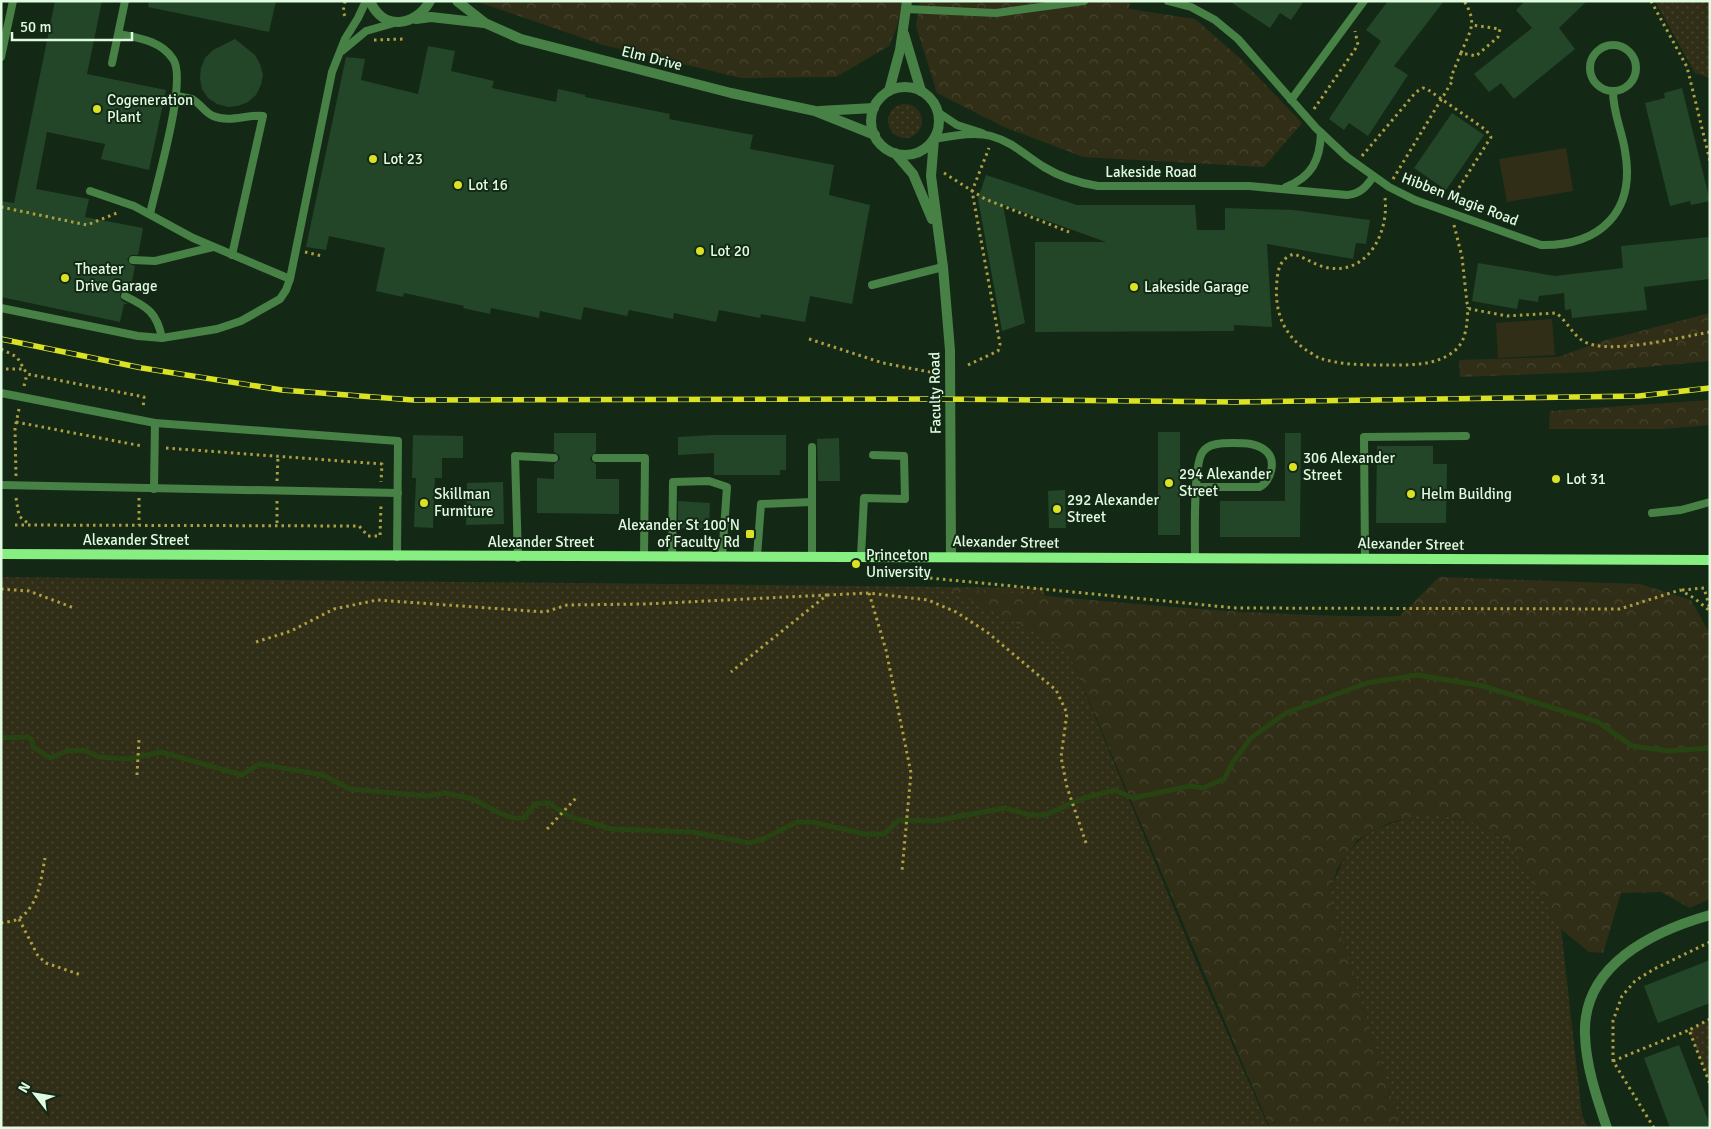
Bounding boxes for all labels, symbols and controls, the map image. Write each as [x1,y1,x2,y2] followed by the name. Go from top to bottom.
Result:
[12,10,132,42] scale bar
[20,18,51,36] text: 50 m
[620,42,684,74] street label: Elm Drive
[107,91,193,126] place label: Cogeneration Plant
[91,103,103,115] marker: Cogeneration Plant
[383,150,423,168] place label: Lot 23
[367,153,379,165] marker: Lot 23
[1105,163,1197,181] street label: Lakeside Road
[1399,168,1521,230] street label: Hibben Magie Road
[468,176,508,194] place label: Lot 16
[452,179,464,191] marker: Lot 16
[710,242,750,260] place label: Lot 20
[694,245,706,257] marker: Lot 20
[75,260,157,295] place label: Theater Drive Garage
[59,272,71,284] marker: Theater Drive Garage
[1144,278,1249,296] place label: Lakeside Garage
[1128,281,1140,293] marker: Lakeside Garage
[925,352,945,434] street label: Faculty Road
[1303,449,1395,484] place label: 306 Alexander Street
[1287,461,1299,473] marker: 306 Alexander Street
[1179,465,1271,500] place label: 294 Alexander Street
[1566,470,1606,488] place label: Lot 31
[1550,473,1562,485] marker: Lot 31
[1163,477,1175,489] marker: 294 Alexander Street
[434,485,494,520] place label: Skillman Furniture
[1421,485,1512,503] place label: Helm Building
[1405,488,1417,500] marker: Helm Building
[1067,491,1159,526] place label: 292 Alexander Street
[418,497,430,509] marker: Skillman Furniture
[1051,503,1063,515] marker: 292 Alexander Street
[618,516,740,551] place label: Alexander St 100'N of Faculty Rd
[744,528,756,540] marker: Alexander St 100'N of Faculty Rd
[83,531,189,549] street label: Alexander Street
[952,532,1060,552] street label: Alexander Street
[488,533,594,551] street label: Alexander Street
[1357,534,1465,554] street label: Alexander Street
[866,546,931,581] place label: Princeton University
[850,558,862,570] marker: Princeton University
[10,1069,60,1119] north arrow
[14,1079,34,1096] text: N

